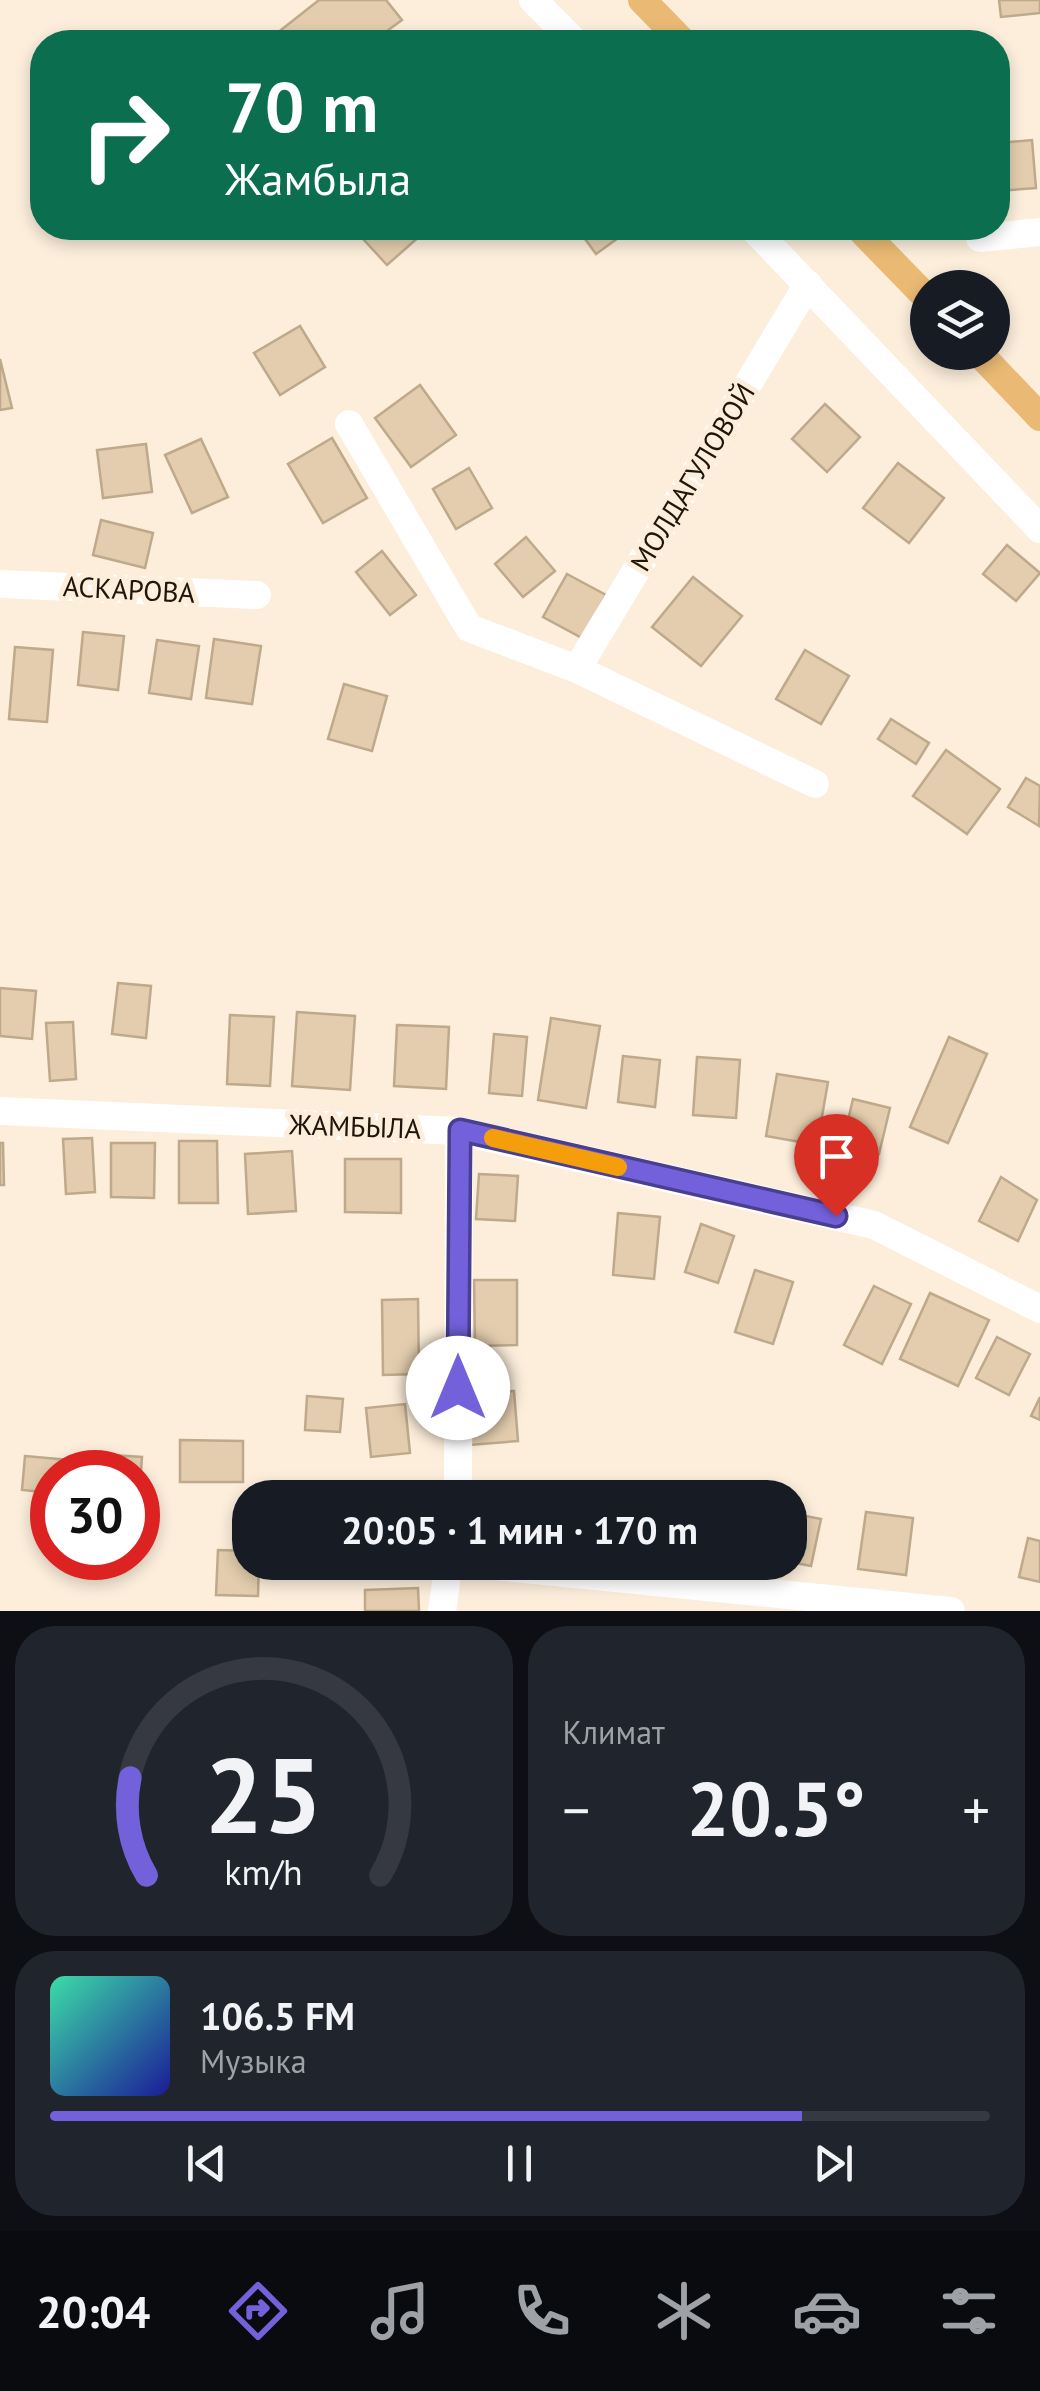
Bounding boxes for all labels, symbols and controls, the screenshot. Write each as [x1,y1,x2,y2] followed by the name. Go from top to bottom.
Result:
[225,61,378,151] text: 70 m
[60,70,190,200] icon: right
[225,149,411,207] text: Жамбыла
[910,270,1010,370] map controls
[910,270,1010,370] button: layers
[621,376,763,578] street label: МОЛДАГУЛОВОЙ
[62,567,197,611] street label: АСКАРОВА
[287,1105,422,1147] street label: ЖАМБЫЛА
[794,1114,879,1217] pin
[809,1129,864,1184] icon: arrive
[406,1336,510,1440] position arrow
[30,1450,160,1580] speed limit sign: 30
[341,1505,698,1554] text: 20:05 · 1 мин · 170 m
[563,1711,665,1753] text: Климат
[205,1727,323,1862] text: 25
[687,1760,866,1857] text: 20.5°
[563,1774,590,1845] text: −
[962,1774,990,1845] text: +
[225,1849,303,1895] text: km/h
[200,1991,355,2040] text: 106.5 FM
[200,2040,307,2082] text: Музыка
[179,2136,234,2191] icon: previous
[492,2136,547,2191] icon: pause
[806,2136,861,2191] icon: next
[223,2276,293,2346] icon: directions
[365,2276,435,2346] icon: music
[507,2276,577,2346] icon: phone
[649,2276,719,2346] icon: climate
[792,2276,862,2346] icon: car
[934,2276,1004,2346] icon: filters
[36,2282,150,2340] text: 20:04

